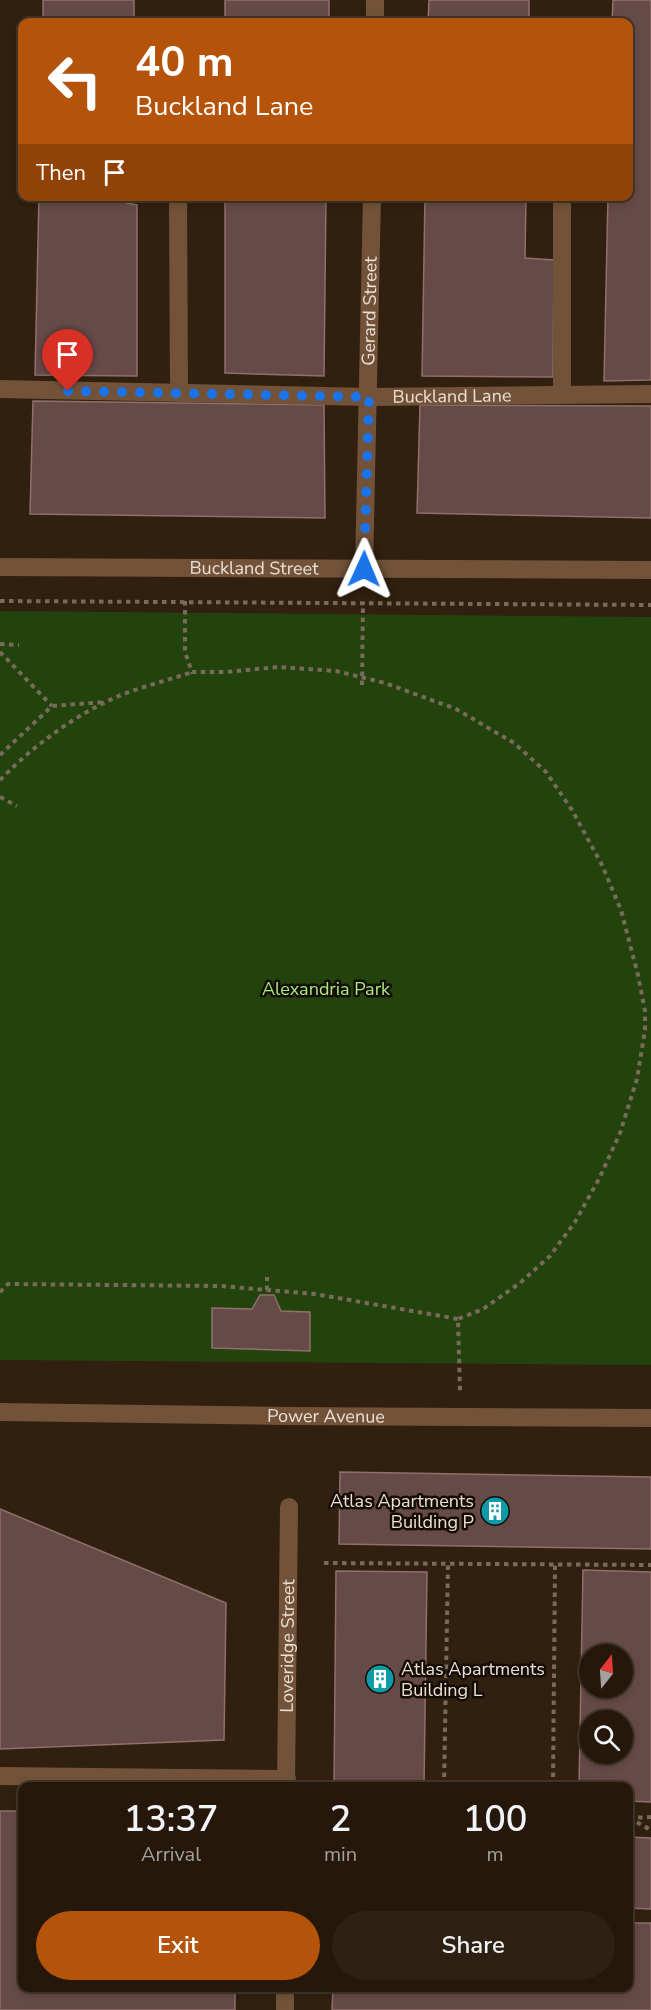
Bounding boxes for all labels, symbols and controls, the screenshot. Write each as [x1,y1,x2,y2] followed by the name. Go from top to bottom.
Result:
[135,34,234,91] text: 40 m
[36,42,114,120] icon: left
[135,88,313,125] text: Buckland Lane
[98,156,131,189] icon: arrive
[36,158,86,188] text: Then
[356,256,383,366] street label: Gerard Street
[42,329,93,391] pin
[51,338,84,371] icon: arrive
[392,383,512,409] street label: Buckland Lane
[332,537,396,601] position arrow
[189,556,319,580] street label: Buckland Street
[262,977,391,1001] park label: Alexandria Park
[267,1404,385,1429] street label: Power Avenue
[330,1489,474,1534] place label: Atlas Apartments Building P
[479,1495,511,1527] building icon: Atlas Apartments Building P
[275,1579,300,1713] street label: Loveridge Street
[579,1644,633,1698] north arrow
[579,1644,633,1764] map controls
[401,1657,545,1702] place label: Atlas Apartments Building L
[364,1663,396,1695] building icon: Atlas Apartments Building L
[579,1710,633,1764] button: search
[124,1795,218,1844] text: 13:37
[330,1795,351,1844] text: 2
[463,1795,527,1844] text: 100
[141,1841,201,1868] text: Arrival
[324,1841,357,1868] text: min
[487,1841,504,1868] text: m
[36,1911,320,1980] button: Exit
[332,1911,615,1980] button: Share

